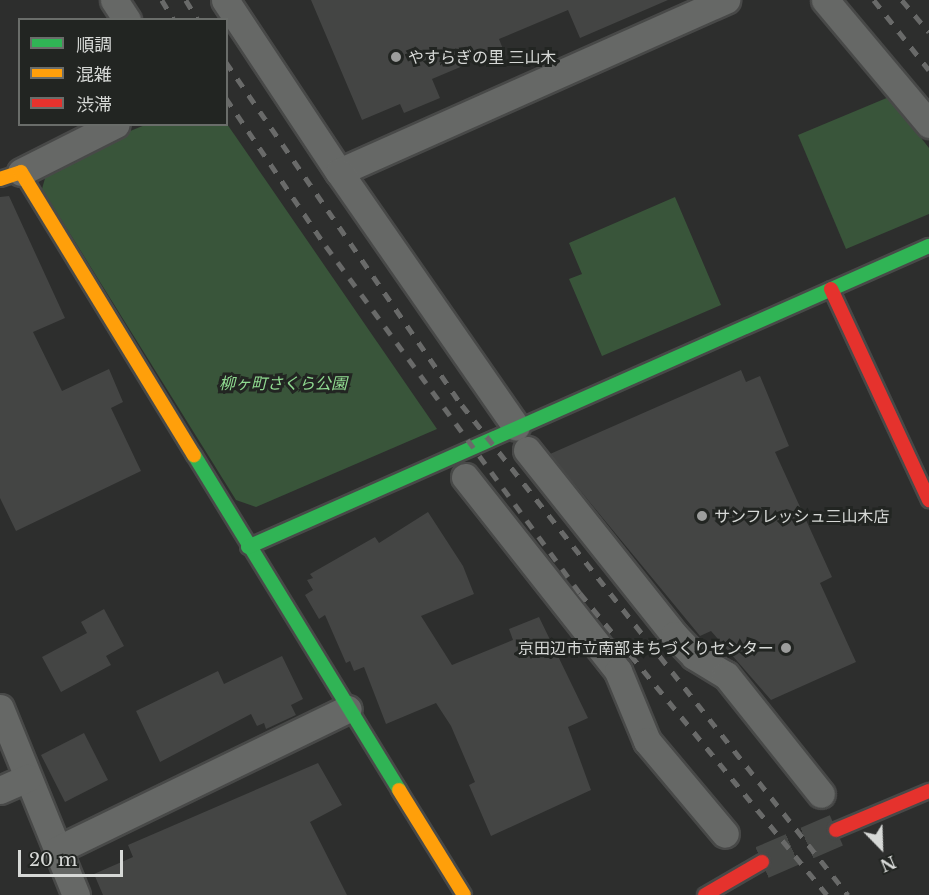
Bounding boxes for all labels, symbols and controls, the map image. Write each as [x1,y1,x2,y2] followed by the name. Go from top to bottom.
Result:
[18,18,228,126] legend
[76,34,112,56] text: 順調
[408,47,557,67] place label: やすらぎの里 三山木
[389,50,403,64] marker: やすらぎの里 三山木
[76,64,112,86] text: 混雑
[76,94,112,116] text: 渋滞
[219,373,347,393] park label: 柳ヶ町さくら公園
[714,506,890,526] place label: サンフレッシュ三山木店
[695,509,709,523] marker: サンフレッシュ三山木店
[518,638,774,658] place label: 京田辺市立南部まちづくりセンター
[779,641,793,655] marker: 京田辺市立南部まちづくりセンター
[851,817,911,877] north arrow
[21,838,126,876] scale bar
[29,849,77,871] text: 20 m
[877,851,899,876] text: N

